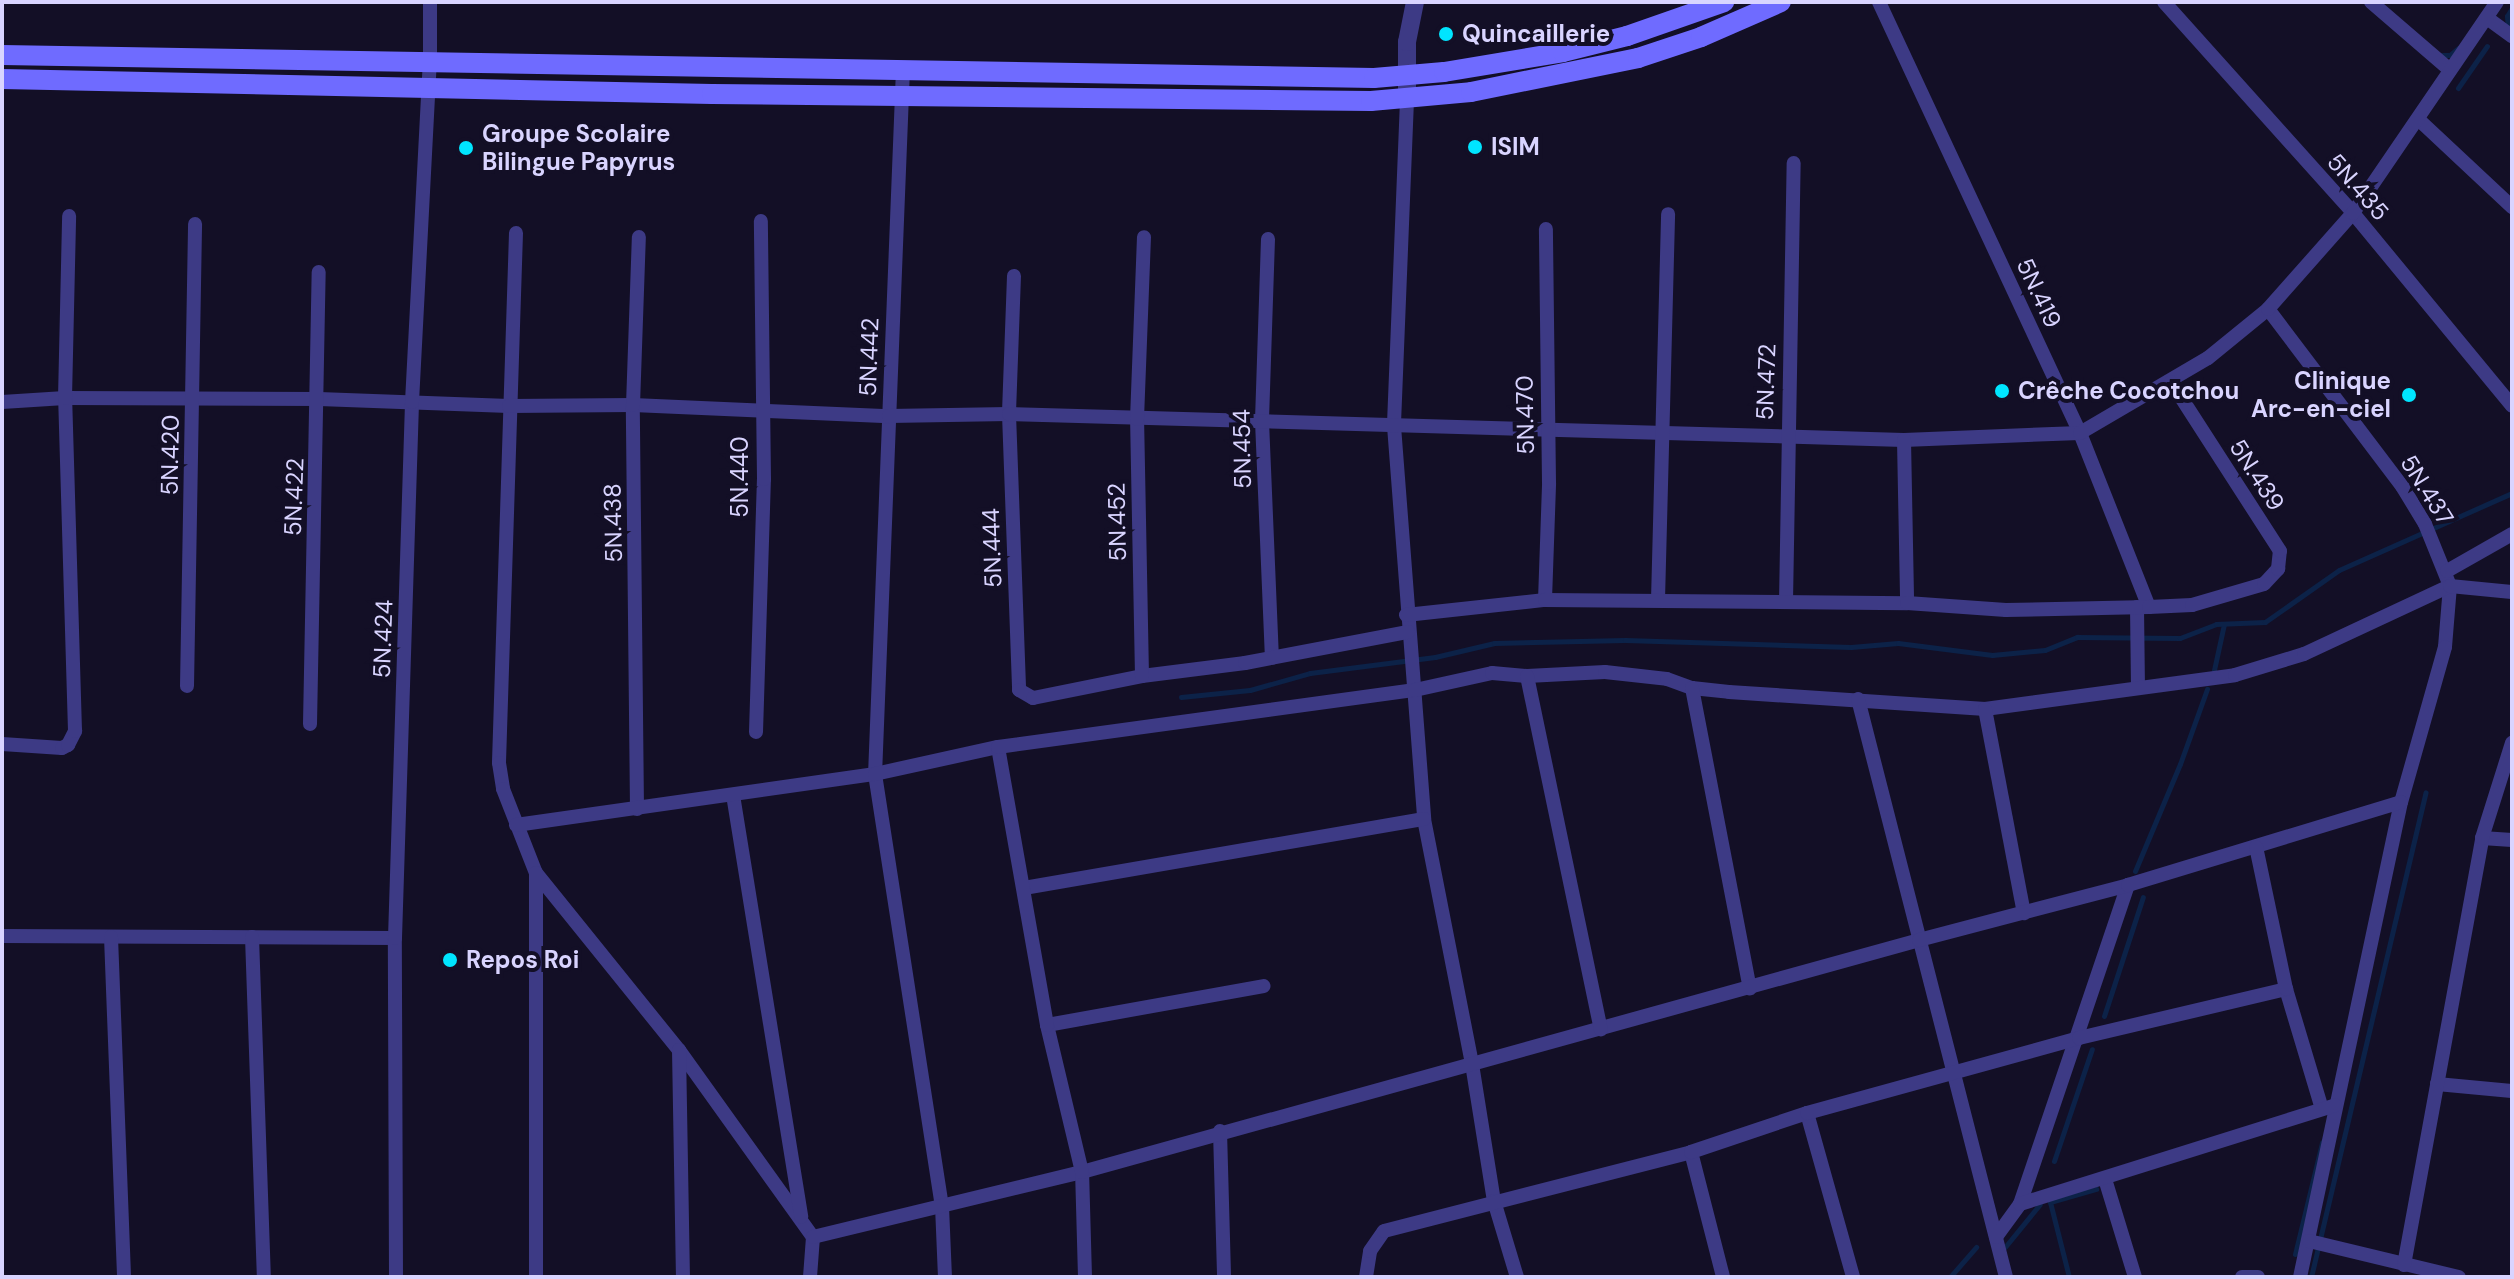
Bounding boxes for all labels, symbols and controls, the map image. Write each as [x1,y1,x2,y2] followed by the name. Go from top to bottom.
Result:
[1462,20,1610,48] place label: Quincaillerie
[1437,25,1455,43] marker: Quincaillerie
[482,120,675,176] place label: Groupe Scolaire Bilingue Papyrus
[1491,133,1540,161] place label: ISIM
[1466,138,1484,156] marker: ISIM
[457,139,475,157] marker: Groupe Scolaire Bilingue Papyrus
[2321,148,2395,226] street label: 5N.435
[2011,254,2067,332] street label: 5N.419
[853,317,885,397] street label: 5N.442
[1750,343,1782,421] street label: 5N.472
[2251,367,2391,423] place label: Clinique Arc-en-ciel
[1510,375,1540,455] street label: 5N.470
[2018,377,2239,405] place label: Crêche Cocotchou
[1993,382,2011,400] marker: Crêche Cocotchou
[2398,384,2420,406] marker: Clinique Arc-en-ciel
[1227,409,1257,489] street label: 5N.454
[155,414,185,496] street label: 5N.420
[2223,434,2291,516] street label: 5N.439
[726,436,754,518] street label: 5N.440
[2394,450,2460,530] street label: 5N.437
[278,457,310,537] street label: 5N.422
[1102,482,1132,562] street label: 5N.452
[598,483,628,563] street label: 5N.438
[976,508,1008,588] street label: 5N.444
[367,599,399,679] street label: 5N.424
[466,946,579,974] place label: Repos Roi
[441,951,459,969] marker: Repos Roi

